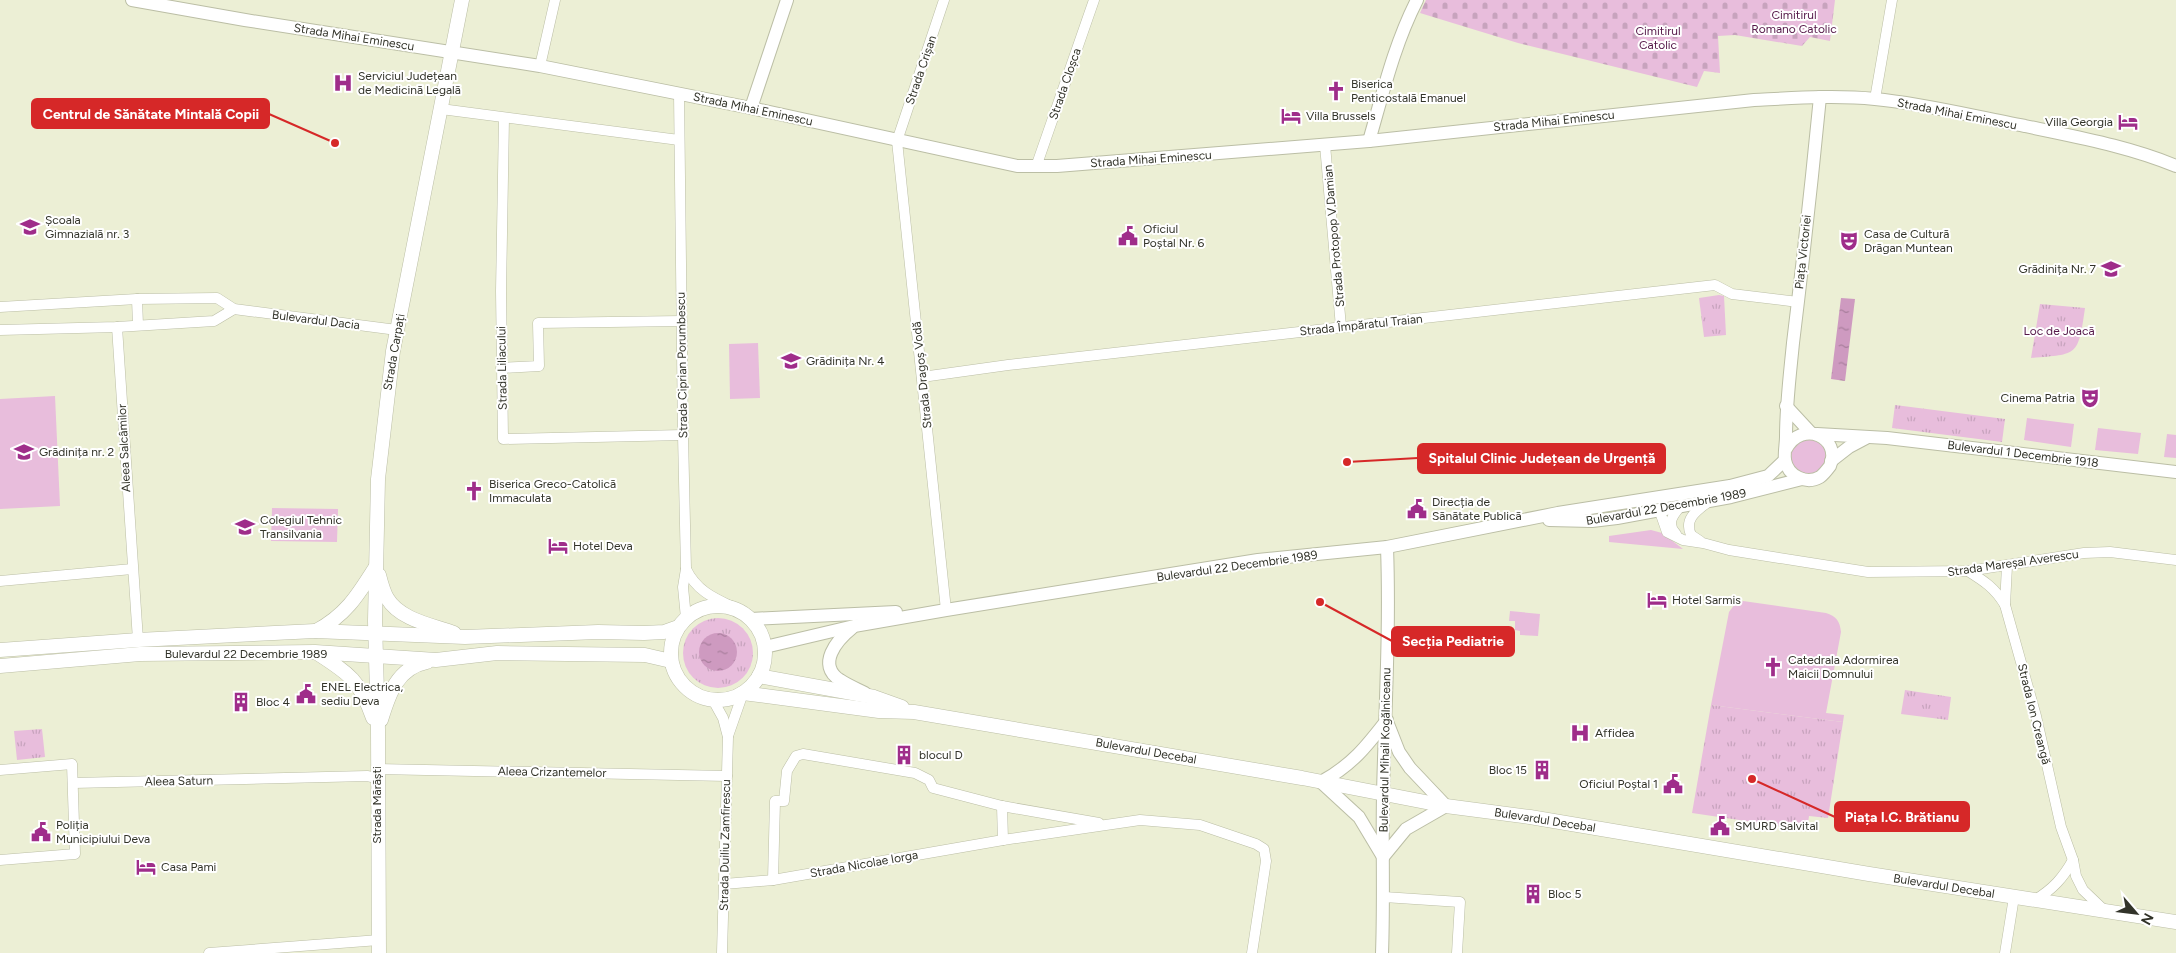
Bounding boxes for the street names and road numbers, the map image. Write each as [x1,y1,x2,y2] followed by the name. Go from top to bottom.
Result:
[293,21,415,53] street label: Strada Mihai Eminescu
[903,33,939,106] street label: Strada Crișan
[1046,46,1084,122] street label: Strada Cloșca
[692,89,814,129] street label: Strada Mihai Eminescu
[1896,96,2018,132] street label: Strada Mihai Eminescu
[1493,108,1615,134] street label: Strada Mihai Eminescu
[1090,148,1212,170] street label: Strada Mihai Eminescu
[1321,164,1347,308] street label: Strada Protopop V.Damian
[1792,214,1814,290] street label: Piața Victoriei
[674,292,690,438] street label: Strada Ciprian Porumbescu
[271,308,361,332] street label: Bulevardul Dacia
[1299,312,1424,338] street label: Strada Împăratul Traian
[380,313,408,391] street label: Strada Carpați
[909,321,935,429] street label: Strada Dragoș Vodă
[494,326,510,410] street label: Strada Liliacului
[115,404,133,492] street label: Aleea Salcâmilor
[1947,438,2099,470] street label: Bulevardul 1 Decembrie 1918
[1585,486,1747,528] street label: Bulevardul 22 Decembrie 1989
[1946,547,2080,579] street label: Strada Mareșal Averescu
[1156,548,1319,584] street label: Bulevardul 22 Decembrie 1989
[165,647,327,661] street label: Bulevardul 22 Decembrie 1989
[2015,662,2053,766] street label: Strada Ion Creangă
[1377,667,1393,833] street label: Bulevardul Mihail Kogălniceanu
[1094,735,1198,767] street label: Bulevardul Decebal
[498,764,606,780] street label: Aleea Crizantemelor
[370,766,384,844] street label: Strada Mărăști
[145,773,214,789] street label: Aleea Saturn
[717,779,733,911] street label: Strada Duiliu Zamfirescu
[1493,805,1597,835] street label: Bulevardul Decebal
[809,848,919,880] street label: Strada Nicolae Iorga
[1892,871,1996,901] street label: Bulevardul Decebal

